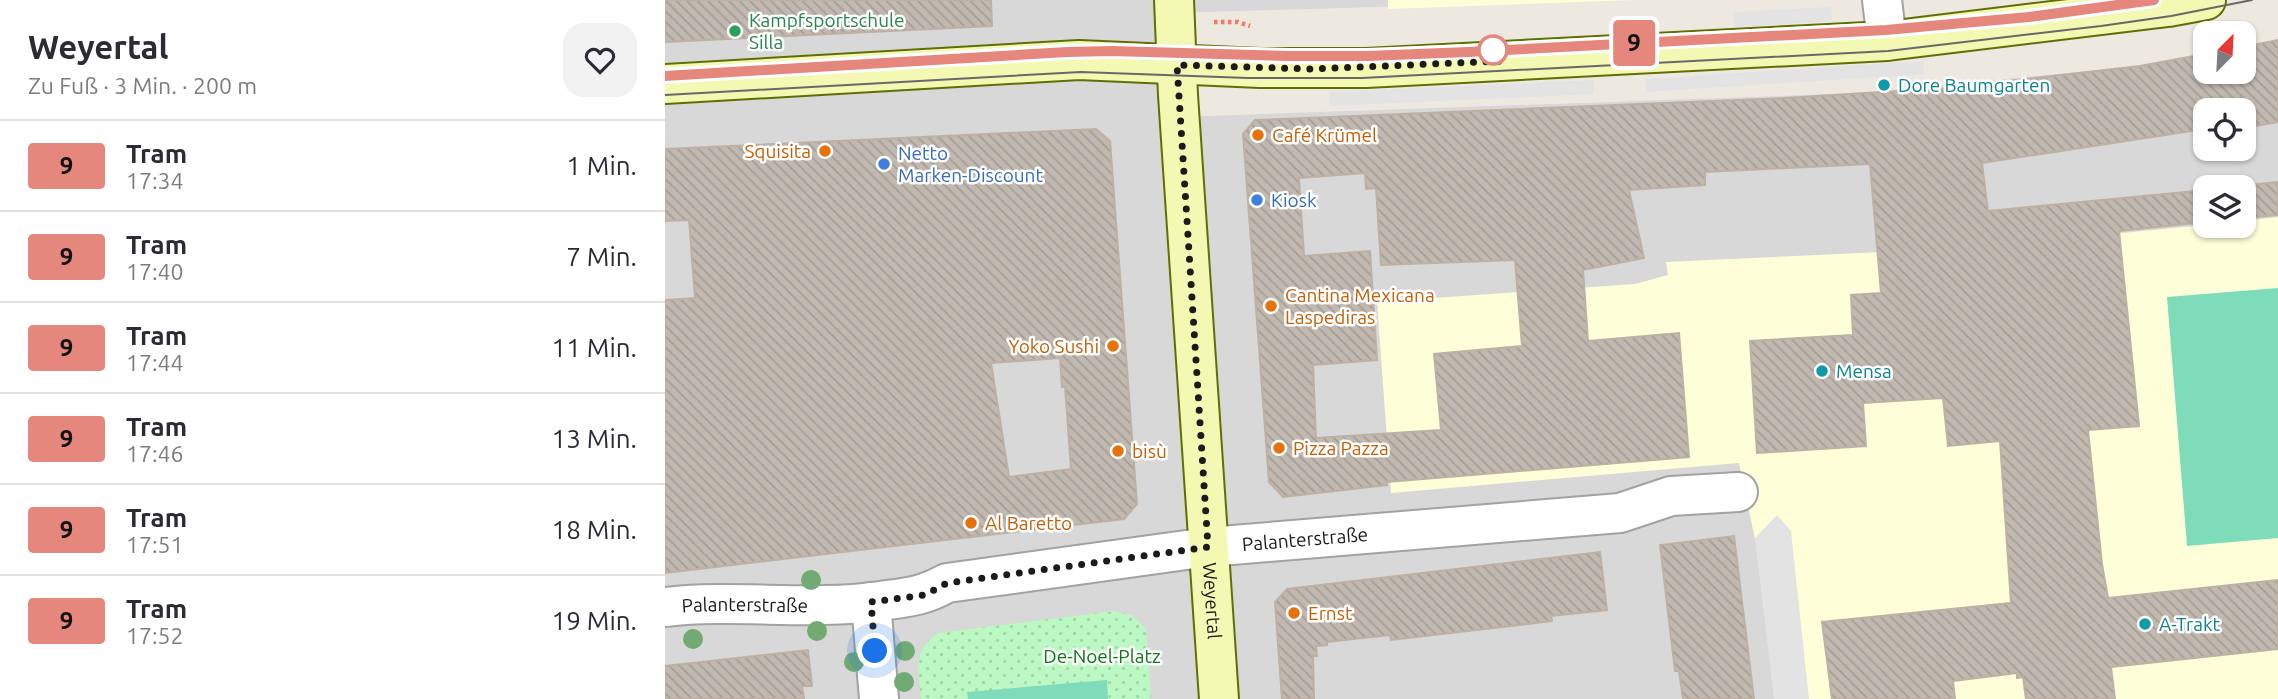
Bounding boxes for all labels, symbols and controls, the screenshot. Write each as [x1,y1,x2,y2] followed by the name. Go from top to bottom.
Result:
[749,9,904,53] place label: Kampfsportschule Silla
[1611,20,1657,66] line badge: 9
[2193,21,2256,84] north arrow
[2193,21,2256,238] map controls
[563,23,637,97] button: heart
[727,23,743,39] marker: Kampfsportschule Silla
[28,28,169,65] text: Weyertal
[1627,29,1641,56] text: 9
[1478,35,1508,65] unlabelled marker
[28,73,257,98] text: Zu Fuß · 3 Min. · 200 m
[1898,74,2050,96] place label: Dore Baumgarten
[1876,77,1892,93] marker: Dore Baumgarten
[2193,98,2256,161] button: locate
[1272,124,1377,146] place label: Café Krümel
[1250,127,1266,143] marker: Café Krümel
[126,139,187,168] text: Tram
[744,140,811,162] place label: Squisita
[898,142,1043,186] place label: Netto Marken-Discount
[817,143,833,159] marker: Squisita
[566,151,637,180] text: 1 Min.
[60,152,73,179] text: 9
[876,156,892,172] marker: Netto Marken-Discount
[126,168,184,193] text: 17:34
[2193,175,2256,238] button: layers
[1271,189,1317,211] place label: Kiosk
[1249,192,1265,208] marker: Kiosk
[126,230,187,259] text: Tram
[566,242,637,271] text: 7 Min.
[60,243,73,270] text: 9
[126,259,184,284] text: 17:40
[1285,284,1435,328] place label: Cantina Mexicana Laspediras
[1263,298,1279,314] marker: Cantina Mexicana Laspediras
[126,321,187,350] text: Tram
[552,333,637,362] text: 11 Min.
[60,334,73,361] text: 9
[1009,335,1099,357] place label: Yoko Sushi
[1105,338,1121,354] marker: Yoko Sushi
[126,350,184,375] text: 17:44
[1836,360,1892,382] place label: Mensa
[1814,363,1830,379] marker: Mensa
[126,412,187,441] text: Tram
[552,424,637,453] text: 13 Min.
[60,425,73,452] text: 9
[1293,437,1389,459] place label: Pizza Pazza
[1132,440,1167,462] place label: bisù
[1271,440,1287,456] marker: Pizza Pazza
[126,441,184,466] text: 17:46
[1110,443,1126,459] marker: bisù
[126,503,187,532] text: Tram
[985,512,1072,534] place label: Al Baretto
[552,515,637,544] text: 18 Min.
[963,515,979,531] marker: Al Baretto
[60,516,73,543] text: 9
[1241,523,1369,555] street label: Palanterstraße
[126,532,184,557] text: 17:51
[1199,562,1226,640] street label: Weyertal
[681,593,808,616] street label: Palanterstraße
[126,594,187,623] text: Tram
[1308,602,1353,624] place label: Ernst
[1286,605,1302,621] marker: Ernst
[552,606,637,635] text: 19 Min.
[60,607,73,634] text: 9
[2159,613,2221,635] place label: A-Trakt
[2137,616,2153,632] marker: A-Trakt
[126,623,184,648] text: 17:52
[857,633,892,668] your location
[1043,645,1161,667] park label: De-Noel-Platz

